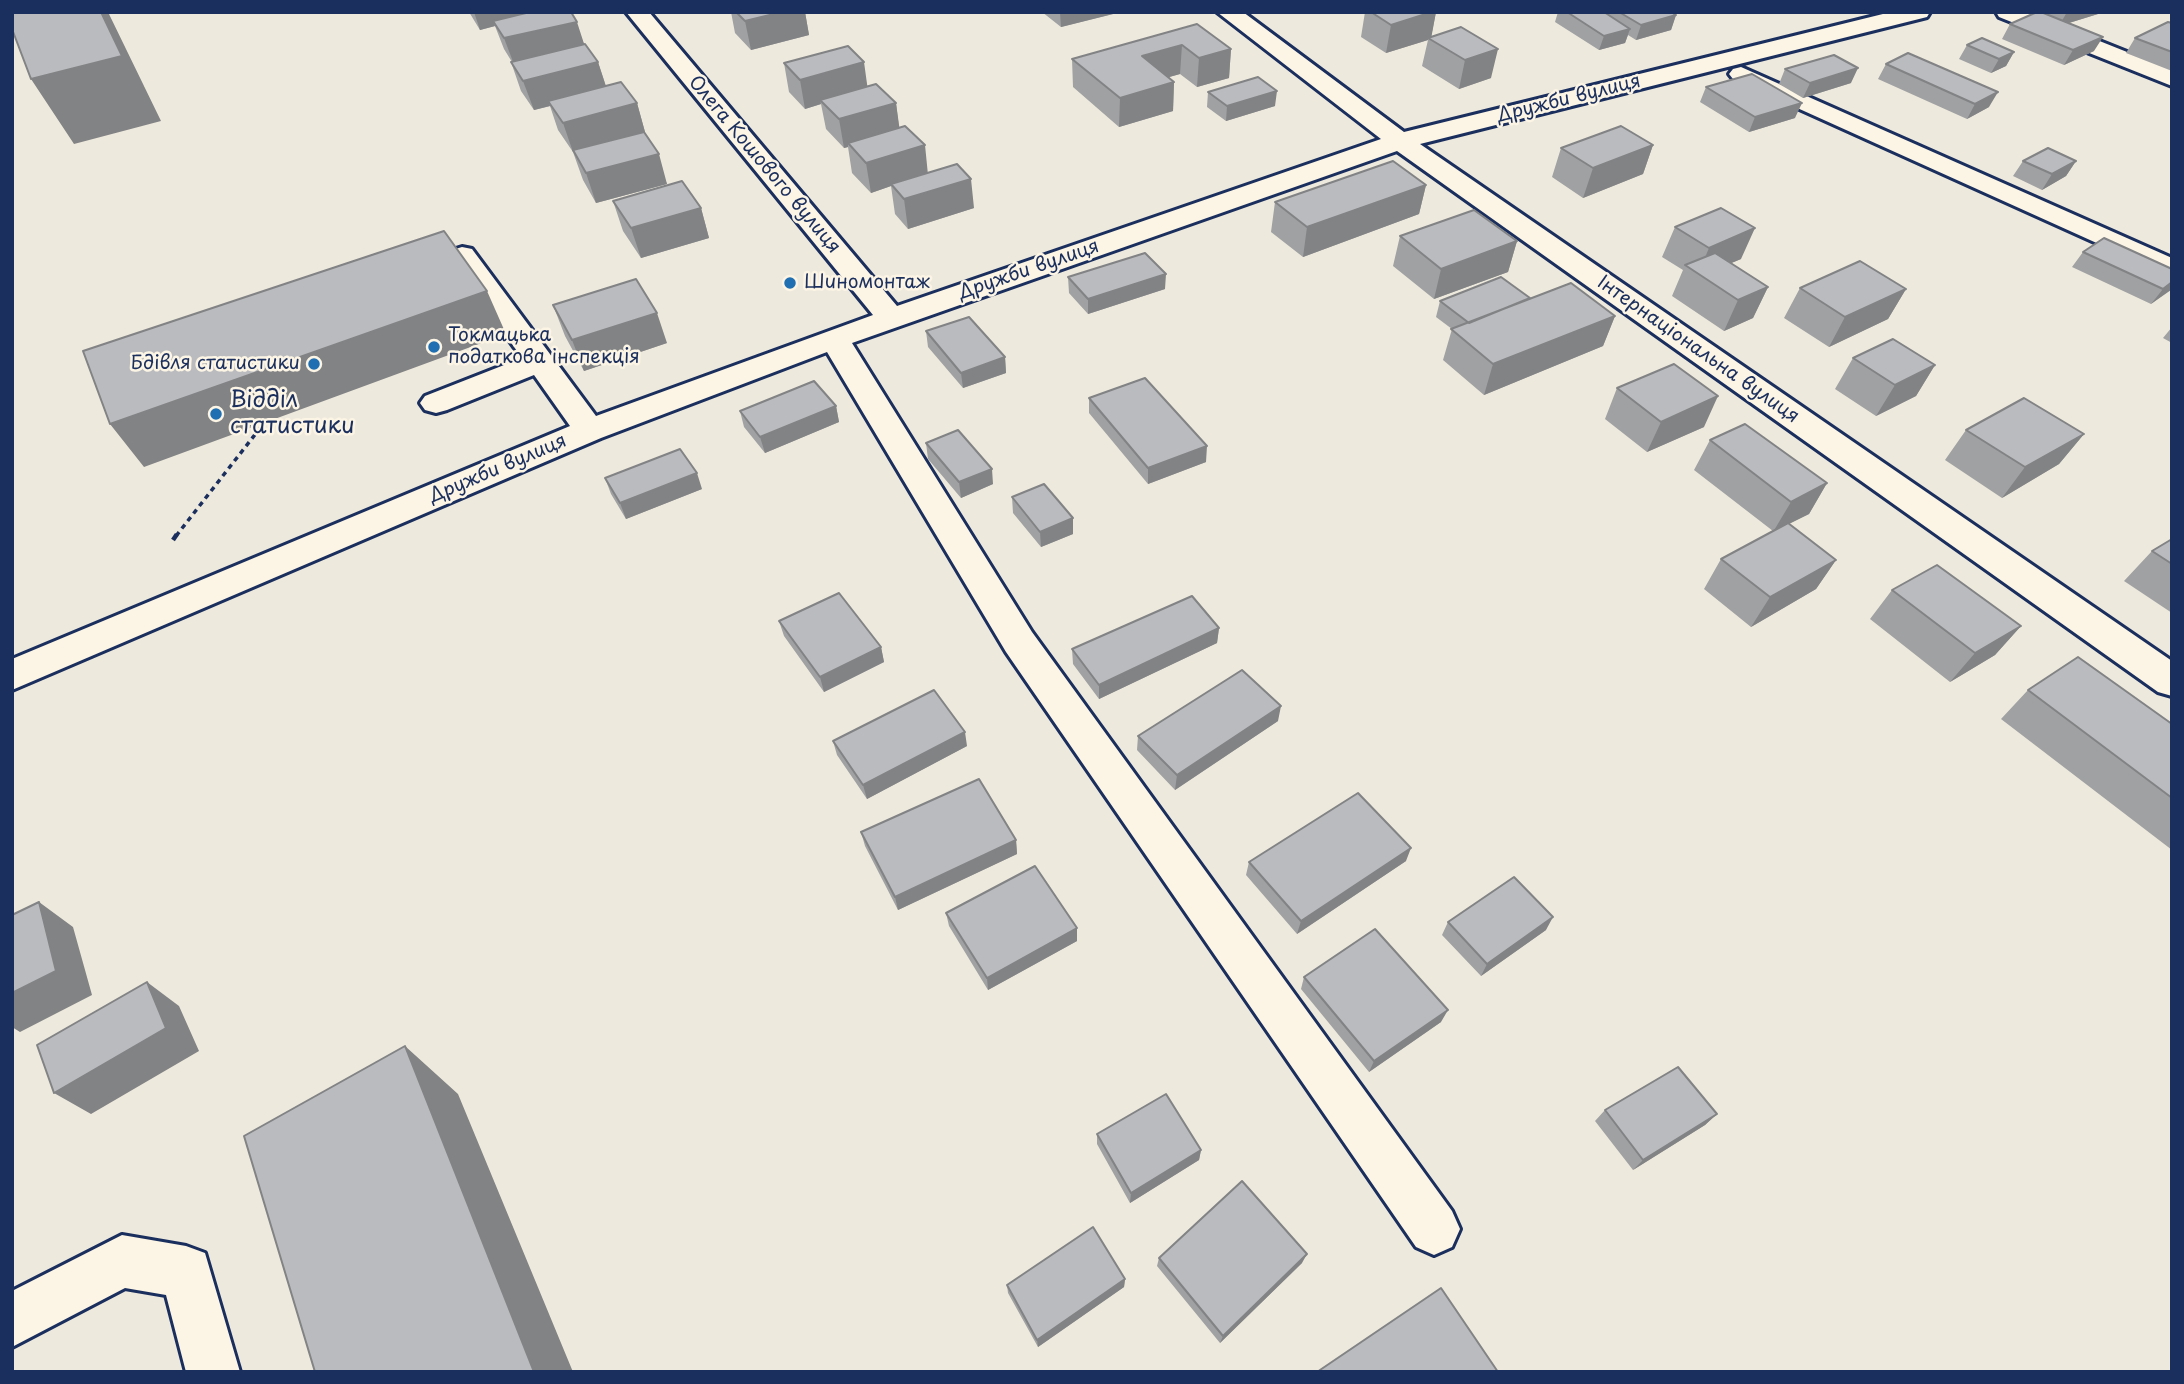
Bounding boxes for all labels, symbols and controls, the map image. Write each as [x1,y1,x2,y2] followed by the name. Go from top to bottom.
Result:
[1495,70,1643,128] street label: Дружби вулиця
[683,72,845,258] street label: Олега Кошового вулиця
[956,235,1102,305] street label: Дружби вулиця
[804,272,930,294] place label: Шиномонтаж
[1593,272,1803,428] street label: Інтернаціональна вулиця
[782,275,798,291] marker: Шиномонтаж
[448,325,640,369] place label: Токмацька податкова інспекція
[426,339,442,355] marker: Токмацька податкова інспекція
[131,353,300,375] place label: Бдівля статистики
[306,356,322,372] marker: Бдівля статистики
[230,387,355,441] place label: Відділ статистики
[208,406,224,422] marker: Відділ статистики
[426,430,570,508] street label: Дружби вулиця

